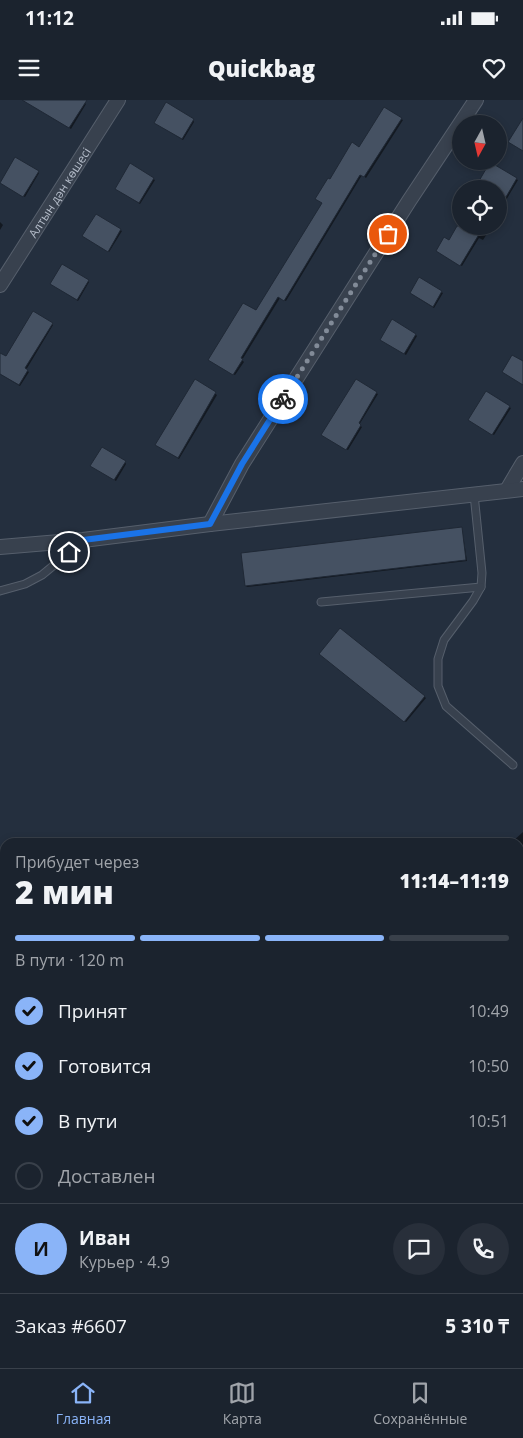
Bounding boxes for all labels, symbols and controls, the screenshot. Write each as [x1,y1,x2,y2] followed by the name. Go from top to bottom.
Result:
[25,5,74,31] text: 11:12
[208,53,315,83] text: Quickbag
[15,54,43,82] icon: menu
[480,54,508,82] icon: heart
[452,115,508,170] north arrow
[452,115,507,235] map controls
[24,144,94,241] street label: Алтын дән көшесі
[452,180,507,235] button: locate
[367,213,409,255] pin
[374,220,402,248] icon: bag
[258,374,308,424] courier
[269,385,297,413] icon: bike
[48,531,90,573] pin
[55,538,83,566] icon: home
[15,851,139,873] text: Прибудет через
[399,868,509,894] text: 11:14–11:19
[15,870,114,913] text: 2 мин
[15,949,124,971] text: В пути · 120 m
[15,997,43,1025] icon: check
[58,998,127,1024] text: Принят
[468,1000,509,1022] text: 10:49
[15,1052,43,1080] icon: check
[58,1053,151,1079] text: Готовится
[468,1055,509,1077] text: 10:50
[15,1107,43,1135] icon: check
[58,1108,118,1134] text: В пути
[468,1110,509,1132] text: 10:51
[58,1163,156,1189] text: Доставлен
[393,1223,445,1275] button: chat
[457,1223,509,1275] button: phone
[79,1225,131,1251] text: Иван
[33,1236,49,1262] text: И
[79,1251,170,1273] text: Курьер · 4.9
[15,1313,127,1339] text: Заказ #6607
[445,1313,509,1339] text: 5 310 ₸
[56,1379,111,1428] tab: Главная
[223,1379,262,1428] tab: Карта
[373,1379,467,1428] tab: Сохранённые

